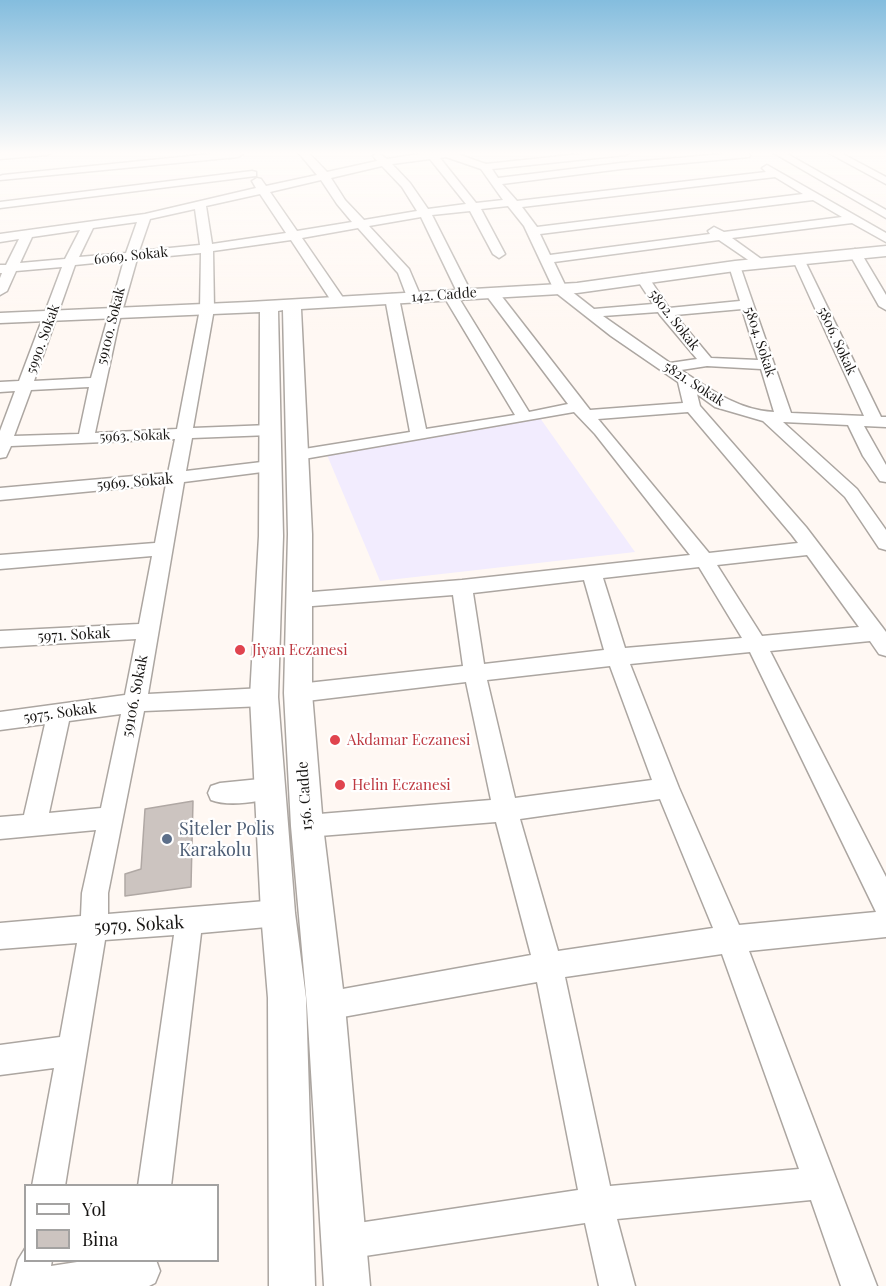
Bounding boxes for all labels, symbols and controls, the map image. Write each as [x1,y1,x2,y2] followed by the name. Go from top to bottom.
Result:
[93,244,169,268] street label: 6069. Sokak
[411,284,477,306] street label: 142. Cadde
[93,286,129,366] street label: 59100. Sokak
[645,286,703,354] street label: 5802. Sokak
[23,302,63,376] street label: 5990. Sokak
[814,304,860,378] street label: 5806. Sokak
[741,305,779,379] street label: 5804. Sokak
[660,358,728,410] street label: 5821. Sokak
[99,426,171,446] street label: 5963. Sokak
[96,470,174,494] street label: 5969. Sokak
[37,624,111,646] street label: 5971. Sokak
[252,641,348,659] place label: Jiyan Eczanesi
[233,643,247,657] marker: Jiyan Eczanesi
[118,653,152,739] street label: 59106. Sokak
[22,699,98,727] street label: 5975. Sokak
[347,731,470,749] place label: Akdamar Eczanesi
[328,733,342,747] marker: Akdamar Eczanesi
[294,761,316,831] street label: 156. Cadde
[352,776,451,794] place label: Helin Eczanesi
[333,778,347,792] marker: Helin Eczanesi
[179,818,275,860] place label: Siteler Polis Karakolu
[160,832,174,846] marker: Siteler Polis Karakolu
[93,912,185,938] street label: 5979. Sokak
[24,1184,219,1262] legend
[82,1197,106,1221] text: Yol
[82,1227,118,1251] text: Bina

